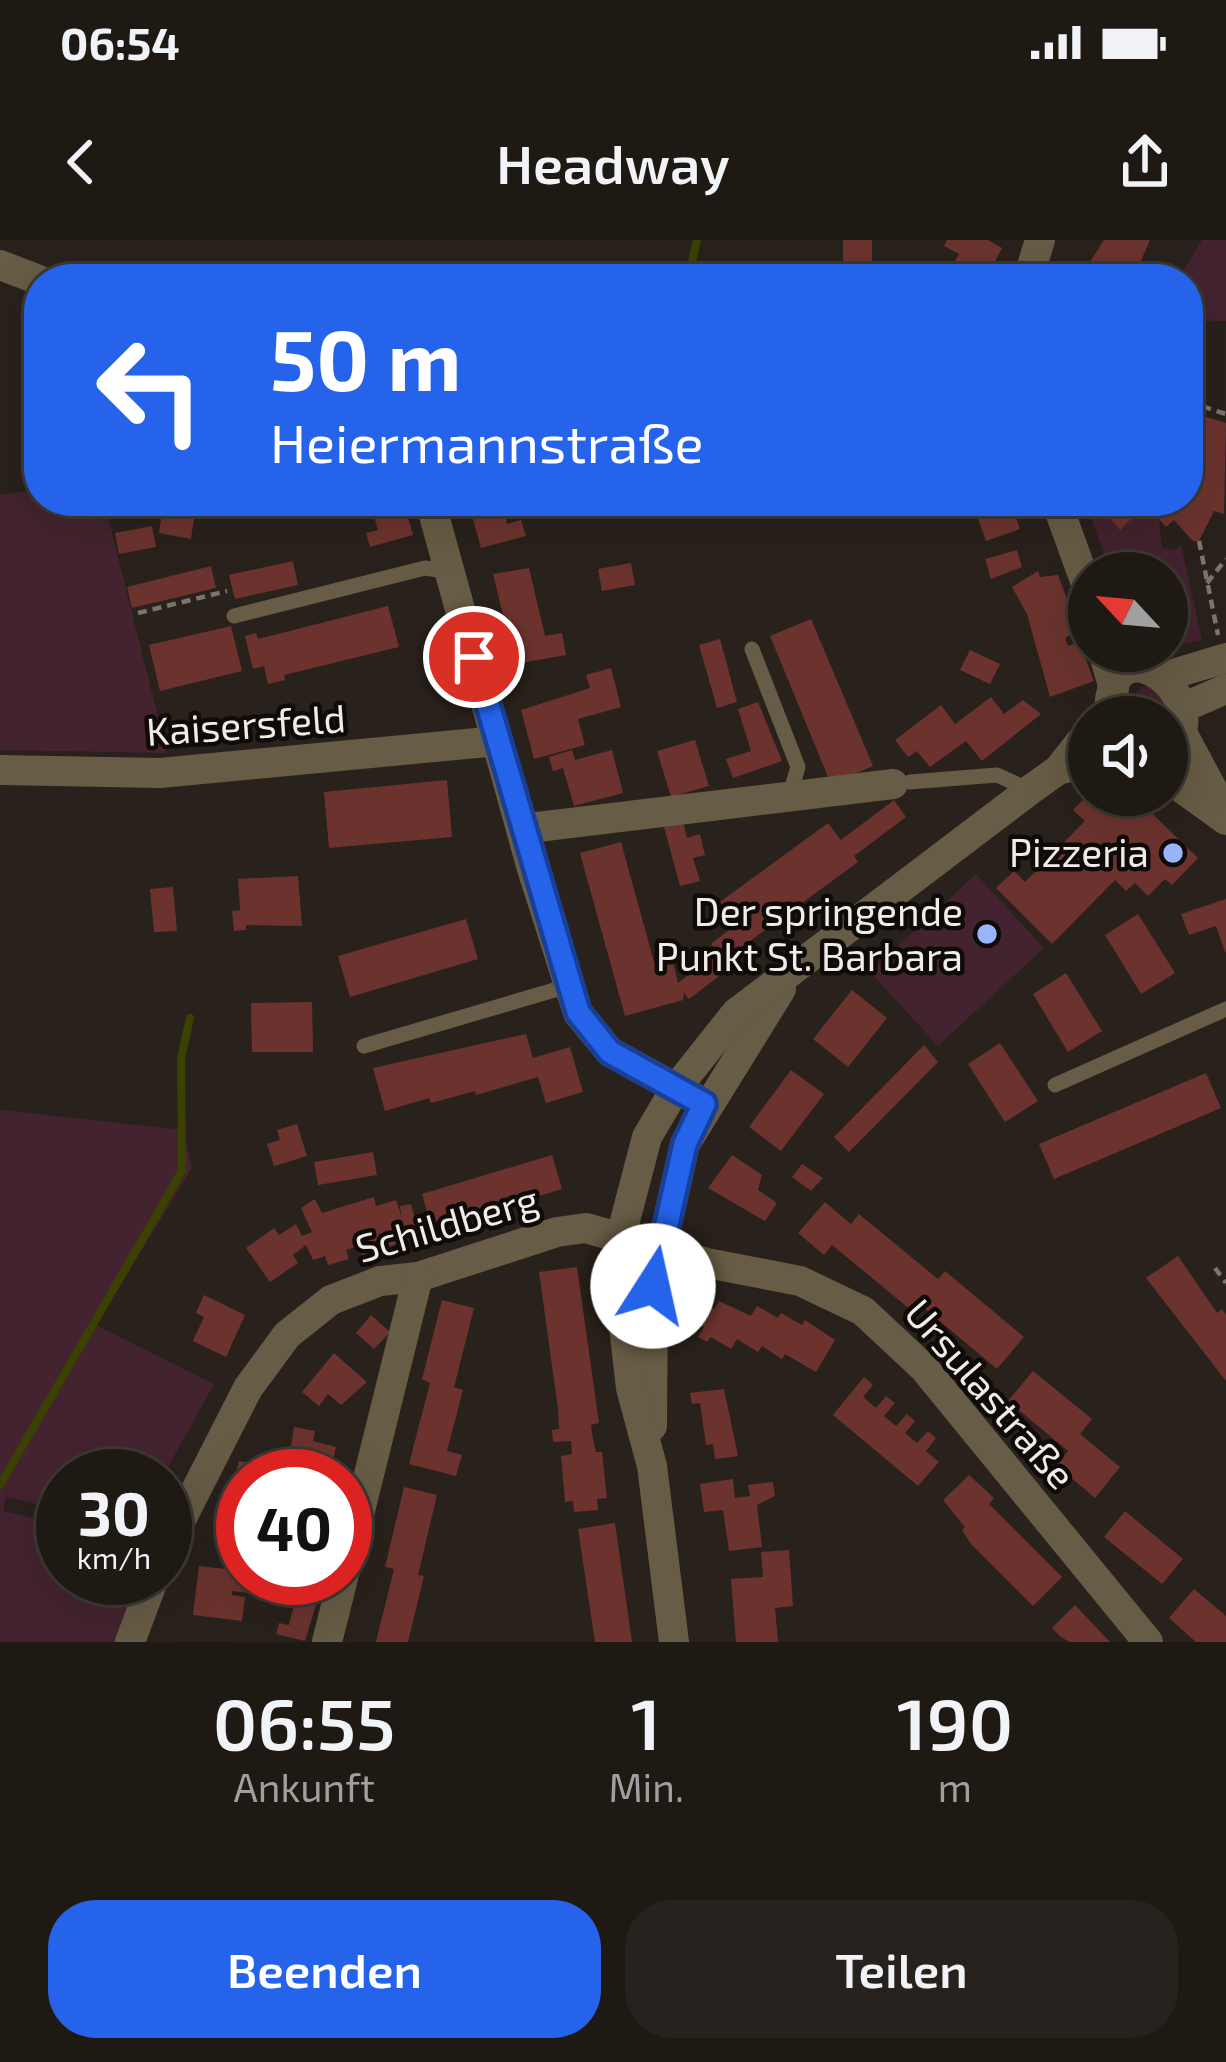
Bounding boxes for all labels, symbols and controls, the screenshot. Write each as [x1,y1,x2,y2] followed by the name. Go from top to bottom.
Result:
[60,15,180,69] text: 06:54
[48,129,114,195] icon: back
[1112,129,1178,195] icon: share
[496,130,730,195] text: Headway
[270,307,462,408] text: 50 m
[72,312,228,468] icon: left
[270,409,704,474] text: Heiermannstraße
[1068,552,1188,672] north arrow
[1068,552,1188,816] map controls
[423,606,525,708] pin
[441,624,507,690] icon: arrive
[145,693,347,754] street label: Kaisersfeld
[1068,696,1188,816] button: sound
[1009,828,1149,875] place label: Pizzeria
[1160,840,1186,866] marker: Pizzeria
[656,887,963,979] place label: Der springende Punkt St. Barbara
[974,921,1000,947] marker: Der springende Punkt St. Barbara
[350,1174,543,1271] street label: Schildberg
[590,1223,716,1349] position arrow
[896,1289,1086,1497] street label: Ursulastraße
[216,1449,372,1605] speed limit sign: 40
[78,1476,150,1548] text: 30
[77,1539,151,1575] text: km/h
[213,1678,396,1764] text: 06:55
[631,1678,661,1764] text: 1
[897,1678,1013,1764] text: 190
[234,1763,375,1810] text: Ankunft
[608,1763,684,1810] text: Min.
[938,1763,972,1810] text: m
[48,1900,601,2038] button: Beenden
[625,1900,1178,2038] button: Teilen

